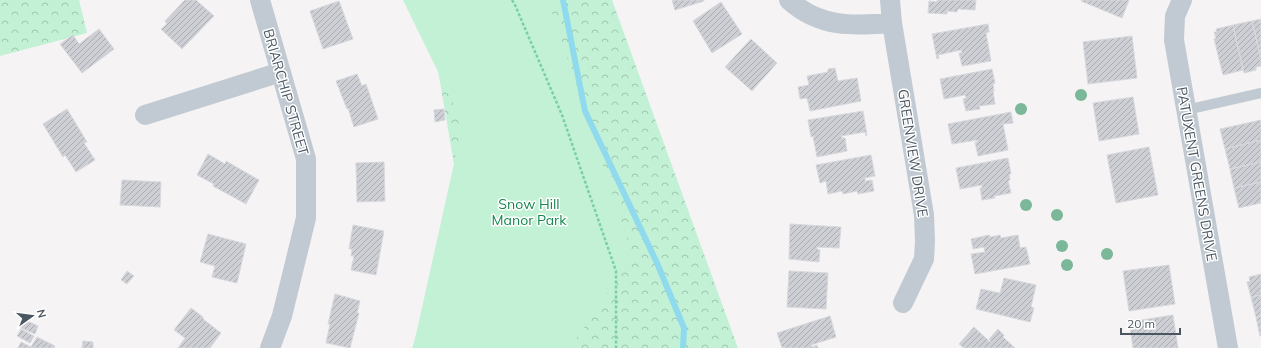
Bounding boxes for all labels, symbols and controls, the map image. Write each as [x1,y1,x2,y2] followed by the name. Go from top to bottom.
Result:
[259,27,313,158] street label: BRIARCHIP STREET
[1173,85,1221,263] street label: PATUXENT GREENS DRIVE
[894,88,932,218] street label: GREENVIEW DRIVE
[492,195,567,229] park label: Snow Hill Manor Park
[12,296,52,336] north arrow
[34,308,50,319] text: N
[1121,310,1180,336] scale bar
[1127,316,1155,331] text: 20 m

